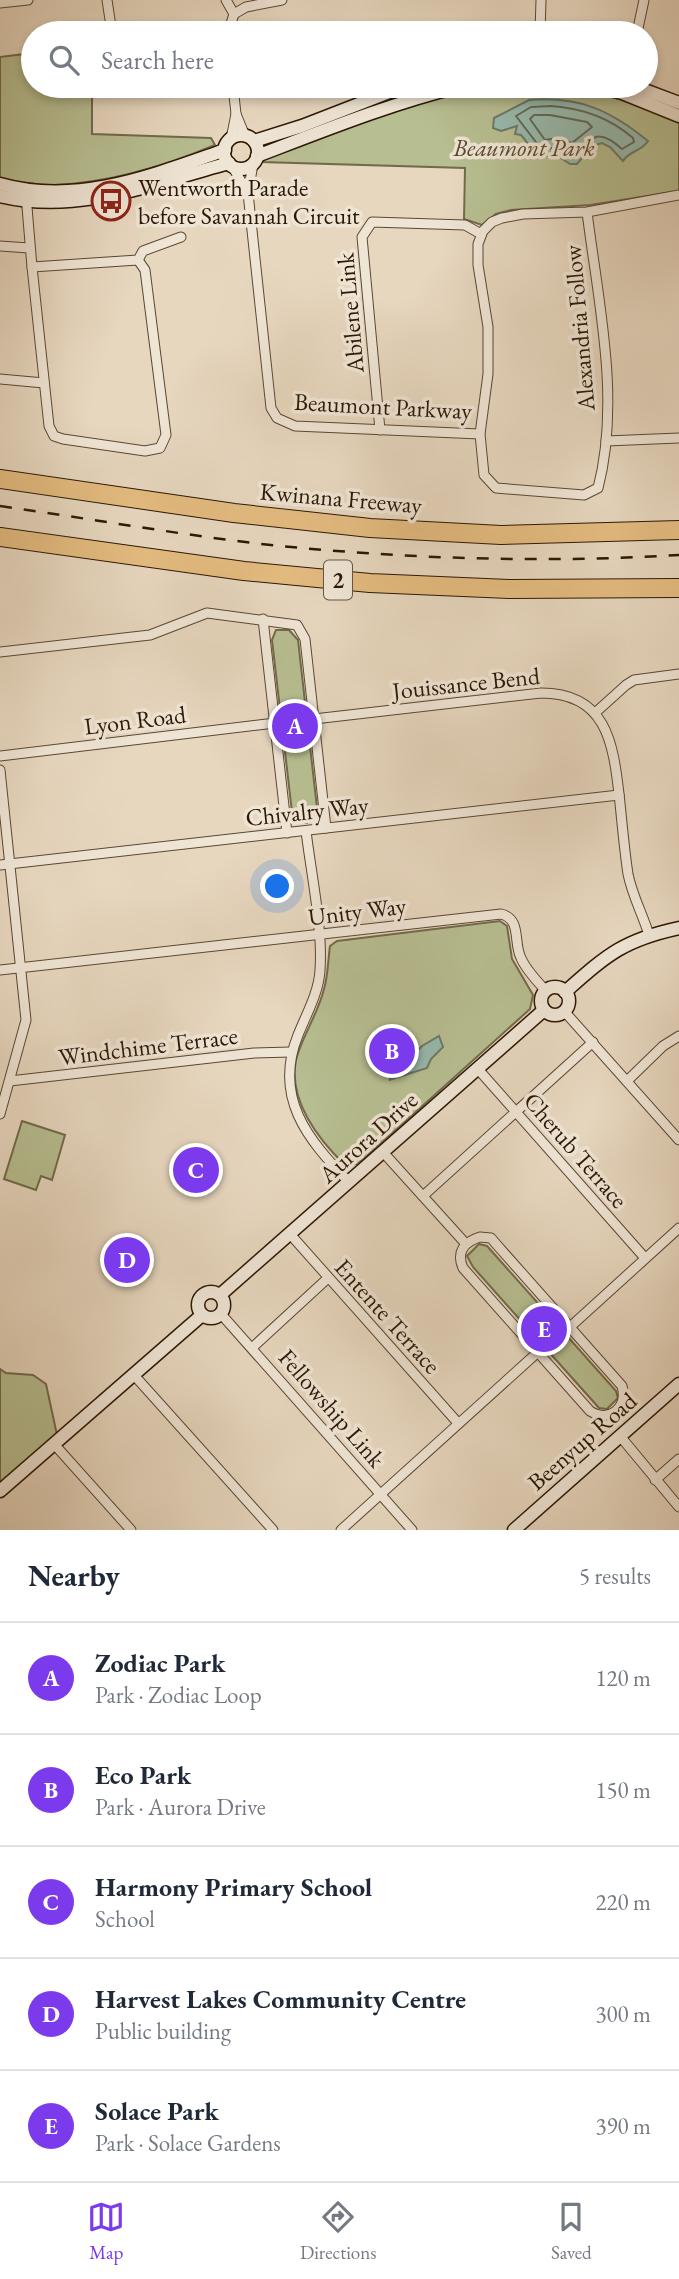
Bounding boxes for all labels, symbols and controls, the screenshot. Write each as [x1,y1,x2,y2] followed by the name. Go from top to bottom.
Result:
[21,21,658,98] search box
[45,41,83,79] icon: search
[101,43,214,77] text: Search here
[452,132,595,163] park label: Beaumont Park
[138,172,360,231] place label: Wentworth Parade before Savannah Circuit
[90,180,132,222] bus stop icon: Wentworth Parade before Savannah Circuit
[556,243,602,413] street label: Alexandria Follow
[329,251,371,375] street label: Abilene Link
[293,386,473,426] street label: Beaumont Parkway
[259,475,424,521] street label: Kwinana Freeway
[324,560,352,600] road number: 2
[389,660,542,706] street label: Jouissance Bend
[82,698,189,742] street label: Lyon Road
[272,700,318,752] pin: A
[244,789,371,833] street label: Chivalry Way
[260,869,294,903] your location
[306,890,408,932] street label: Unity Way
[57,1020,239,1072] street label: Windchime Terrace
[369,1025,415,1077] pin: B
[311,1084,424,1190] street label: Aurora Drive
[517,1086,635,1214] street label: Cherub Terrace
[173,1144,219,1196] pin: C
[104,1234,150,1286] pin: D
[328,1252,448,1380] street label: Entente Terrace
[521,1303,567,1355] pin: E
[272,1342,393,1474] street label: Fellowship Link
[521,1384,644,1497] street label: Beenyup Road
[28,1556,120,1595] text: Nearby
[579,1561,651,1591] text: 5 results
[95,1646,225,1680] text: Zodiac Park
[43,1663,59,1693] text: A
[595,1663,651,1693] text: 120 m
[95,1680,262,1710] text: Park · Zodiac Loop
[95,1758,191,1792] text: Eco Park
[44,1775,58,1805] text: B
[595,1775,651,1805] text: 150 m
[95,1792,266,1822] text: Park · Aurora Drive
[95,1870,372,1904] text: Harmony Primary School
[43,1887,59,1917] text: C
[595,1887,651,1917] text: 220 m
[95,1904,155,1934] text: School
[95,1982,466,2016] text: Harvest Lakes Community Centre
[42,1999,60,2029] text: D
[595,1999,651,2029] text: 300 m
[95,2016,231,2046] text: Public building
[95,2094,219,2128] text: Solace Park
[44,2111,58,2141] text: E
[595,2111,651,2141] text: 390 m
[95,2128,281,2158] text: Park · Solace Gardens
[87,2198,125,2265] tab: Map
[300,2198,376,2265] tab: Directions
[551,2198,592,2265] tab: Saved

